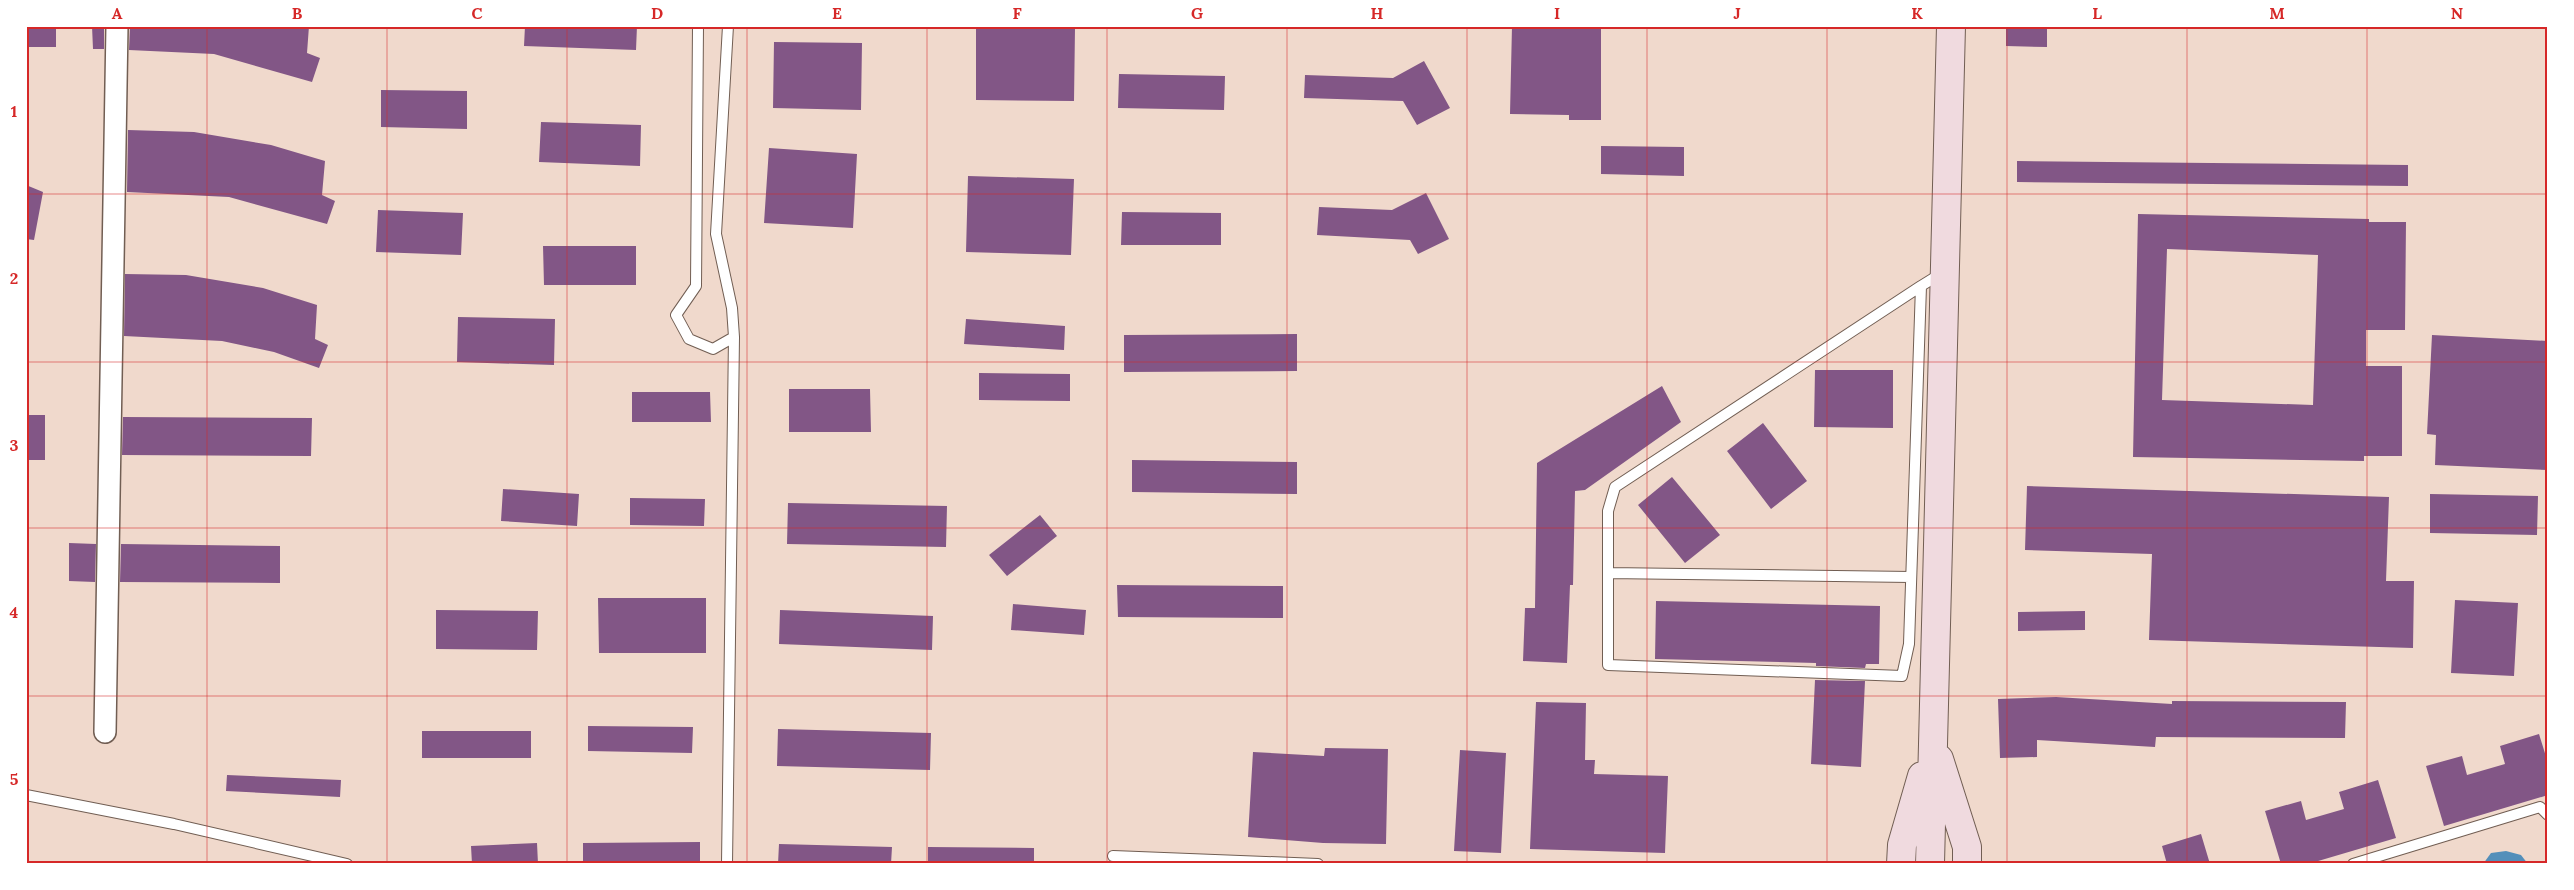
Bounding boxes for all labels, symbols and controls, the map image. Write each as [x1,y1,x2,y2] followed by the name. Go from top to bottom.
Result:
[112,3,123,23] text: A
[292,3,303,23] text: B
[471,3,483,23] text: C
[651,3,663,23] text: D
[832,3,842,23] text: E
[1012,3,1022,23] text: F
[1191,3,1203,23] text: G
[1371,3,1384,23] text: H
[1554,3,1560,23] text: I
[1733,3,1741,23] text: J
[1911,3,1923,23] text: K
[2092,3,2102,23] text: L
[2269,3,2285,23] text: M
[2451,3,2463,23] text: N
[11,101,17,121] text: 1
[10,268,18,288] text: 2
[10,435,19,455] text: 3
[10,602,19,622] text: 4
[10,769,19,789] text: 5

